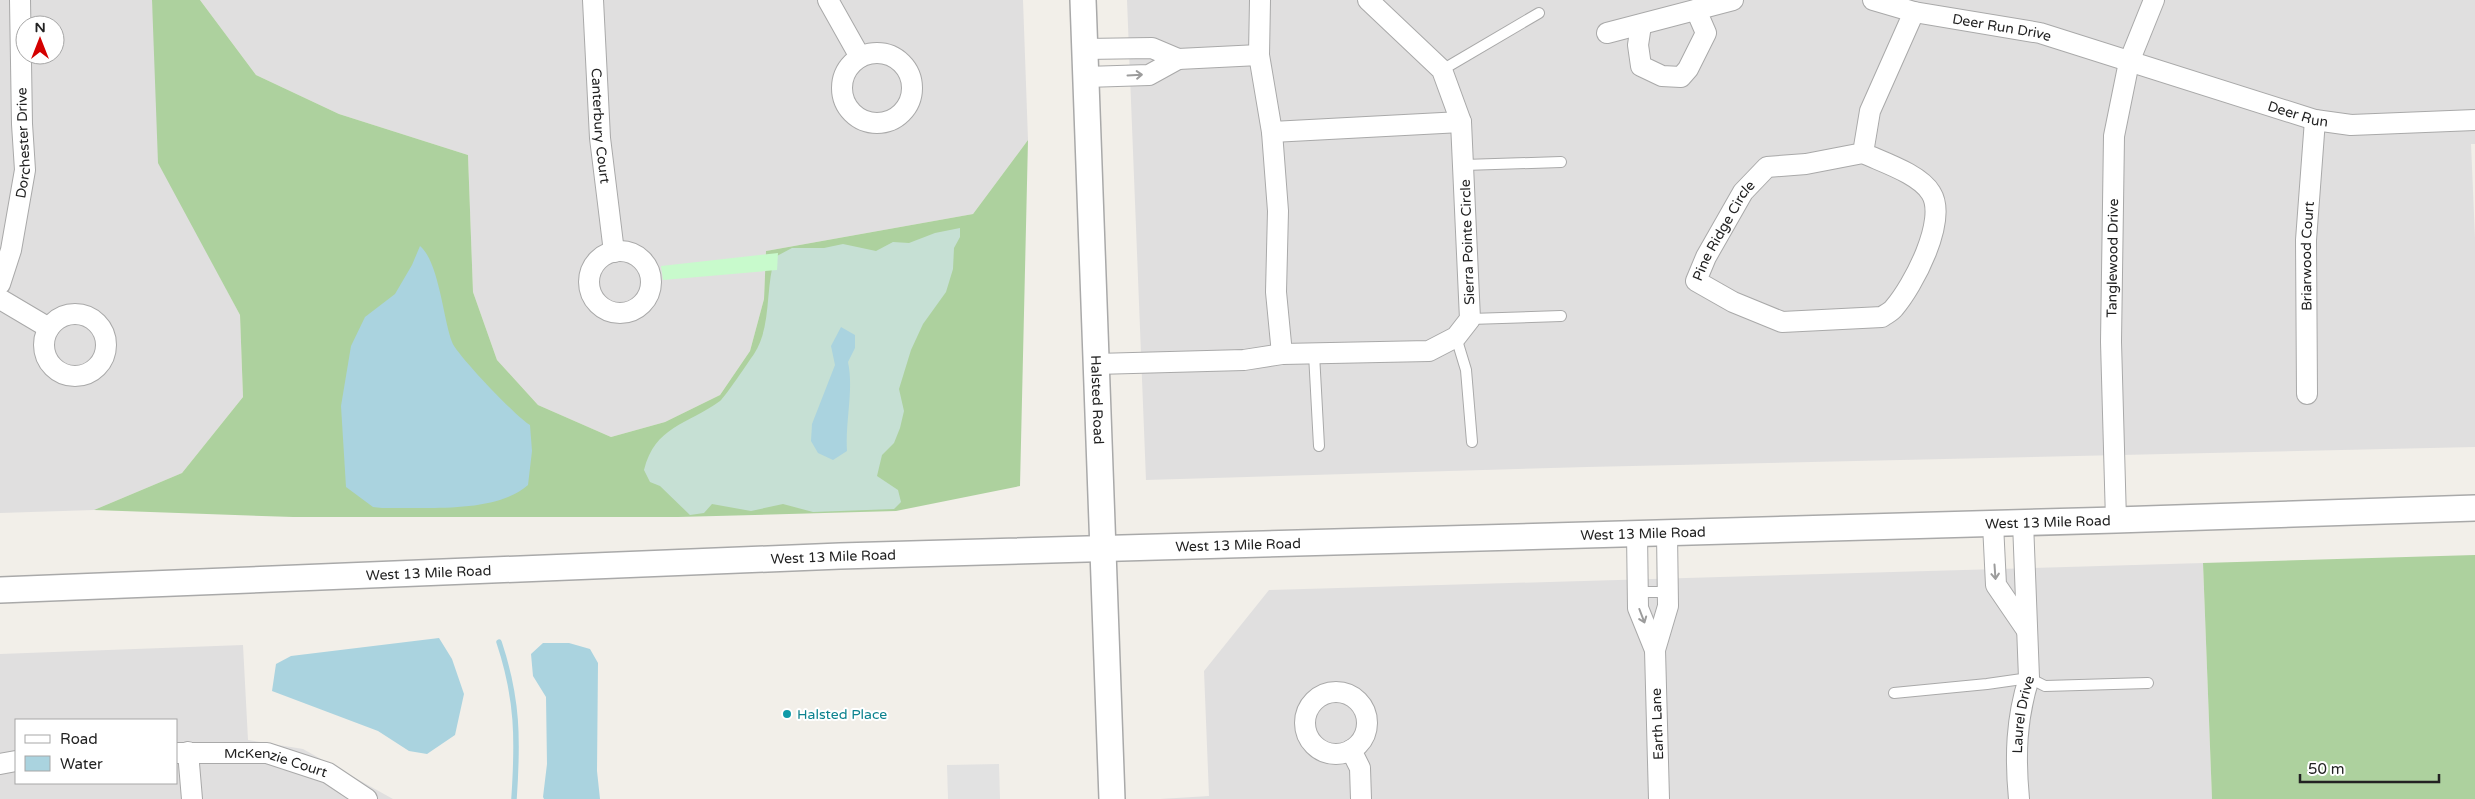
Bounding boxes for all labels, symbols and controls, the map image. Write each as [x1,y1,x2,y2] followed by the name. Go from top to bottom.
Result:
[1951,11,2054,45] street label: Deer Run Drive
[15,15,65,65] north arrow
[34,19,46,36] text: N
[587,68,614,185] street label: Canterbury Court
[1126,71,1142,80] one-way arrow
[12,87,34,200] street label: Dorchester Drive
[2266,98,2329,131] street label: Deer Run
[1689,177,1759,283] street label: Pine Ridge Circle
[1457,179,1478,305] street label: Sierra Pointe Circle
[2103,198,2122,318] street label: Tanglewood Drive
[2298,200,2318,311] street label: Briarwood Court
[1087,355,1107,445] street label: Halsted Road
[1985,512,2111,533] street label: West 13 Mile Road
[1580,524,1706,544] street label: West 13 Mile Road
[1175,535,1301,556] street label: West 13 Mile Road
[770,546,896,568] street label: West 13 Mile Road
[366,562,492,584] street label: West 13 Mile Road
[1990,564,2000,580] one-way arrow
[1638,608,1647,623] one-way arrow
[2009,673,2038,754] street label: Laurel Drive
[1648,688,1667,760] street label: Earth Lane
[797,706,887,723] place label: Halsted Place
[781,708,793,720] marker: Halsted Place
[15,719,178,784] legend
[60,730,98,748] text: Road
[224,745,330,781] street label: McKenzie Court
[2300,752,2439,784] scale bar
[60,755,103,773] text: Water
[2308,760,2345,778] text: 50 m

